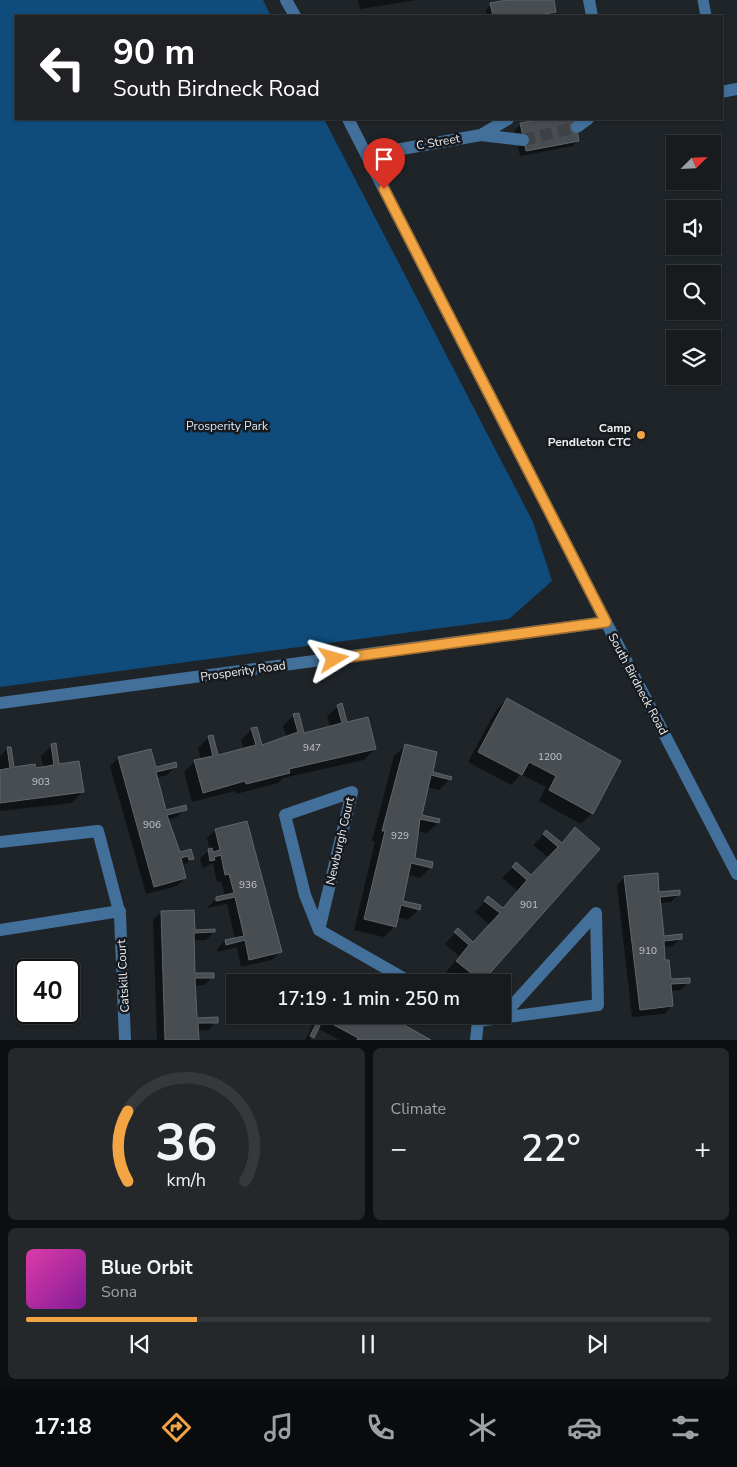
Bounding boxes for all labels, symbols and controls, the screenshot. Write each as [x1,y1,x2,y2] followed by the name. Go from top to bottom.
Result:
[113,29,195,76] text: 90 m
[30,35,95,100] icon: left
[113,74,320,104] text: South Birdneck Road
[415,130,462,154] street label: C Street
[666,135,721,190] north arrow
[666,135,721,385] map controls
[363,138,405,189] pin
[370,145,398,173] icon: arrive
[666,200,721,255] button: sound
[666,265,721,320] button: search
[666,330,721,385] button: layers
[186,418,269,434] park label: Prosperity Park
[548,420,631,450] place label: Camp Pendleton CTC
[635,429,647,441] marker: Camp Pendleton CTC
[604,630,672,738] street label: South Birdneck Road
[307,632,359,684] position arrow
[199,657,287,685] street label: Prosperity Road
[303,741,321,755] house number: 947
[538,750,562,764] house number: 1200
[32,775,50,789] house number: 903
[322,795,358,887] street label: Newburgh Court
[143,818,161,832] house number: 906
[391,829,409,843] house number: 929
[239,878,257,892] house number: 936
[520,898,538,912] house number: 901
[113,938,133,1013] street label: Catskill Court
[639,944,657,958] house number: 910
[15,959,80,1024] speed limit sign: 40
[277,986,460,1012] text: 17:19 · 1 min · 250 m
[391,1098,446,1120] text: Climate
[155,1107,217,1178] text: 36
[521,1123,581,1174] text: 22°
[391,1130,407,1168] text: −
[694,1130,711,1168] text: +
[167,1168,206,1192] text: km/h
[101,1255,192,1281] text: Blue Orbit
[101,1281,137,1303] text: Sona
[126,1330,154,1358] icon: previous
[354,1330,382,1358] icon: pause
[583,1330,611,1358] icon: next
[159,1410,194,1445] icon: directions
[261,1410,296,1445] icon: music
[363,1410,398,1445] icon: phone
[465,1410,500,1445] icon: climate
[567,1410,602,1445] icon: car
[668,1410,703,1445] icon: filters
[33,1412,92,1442] text: 17:18

